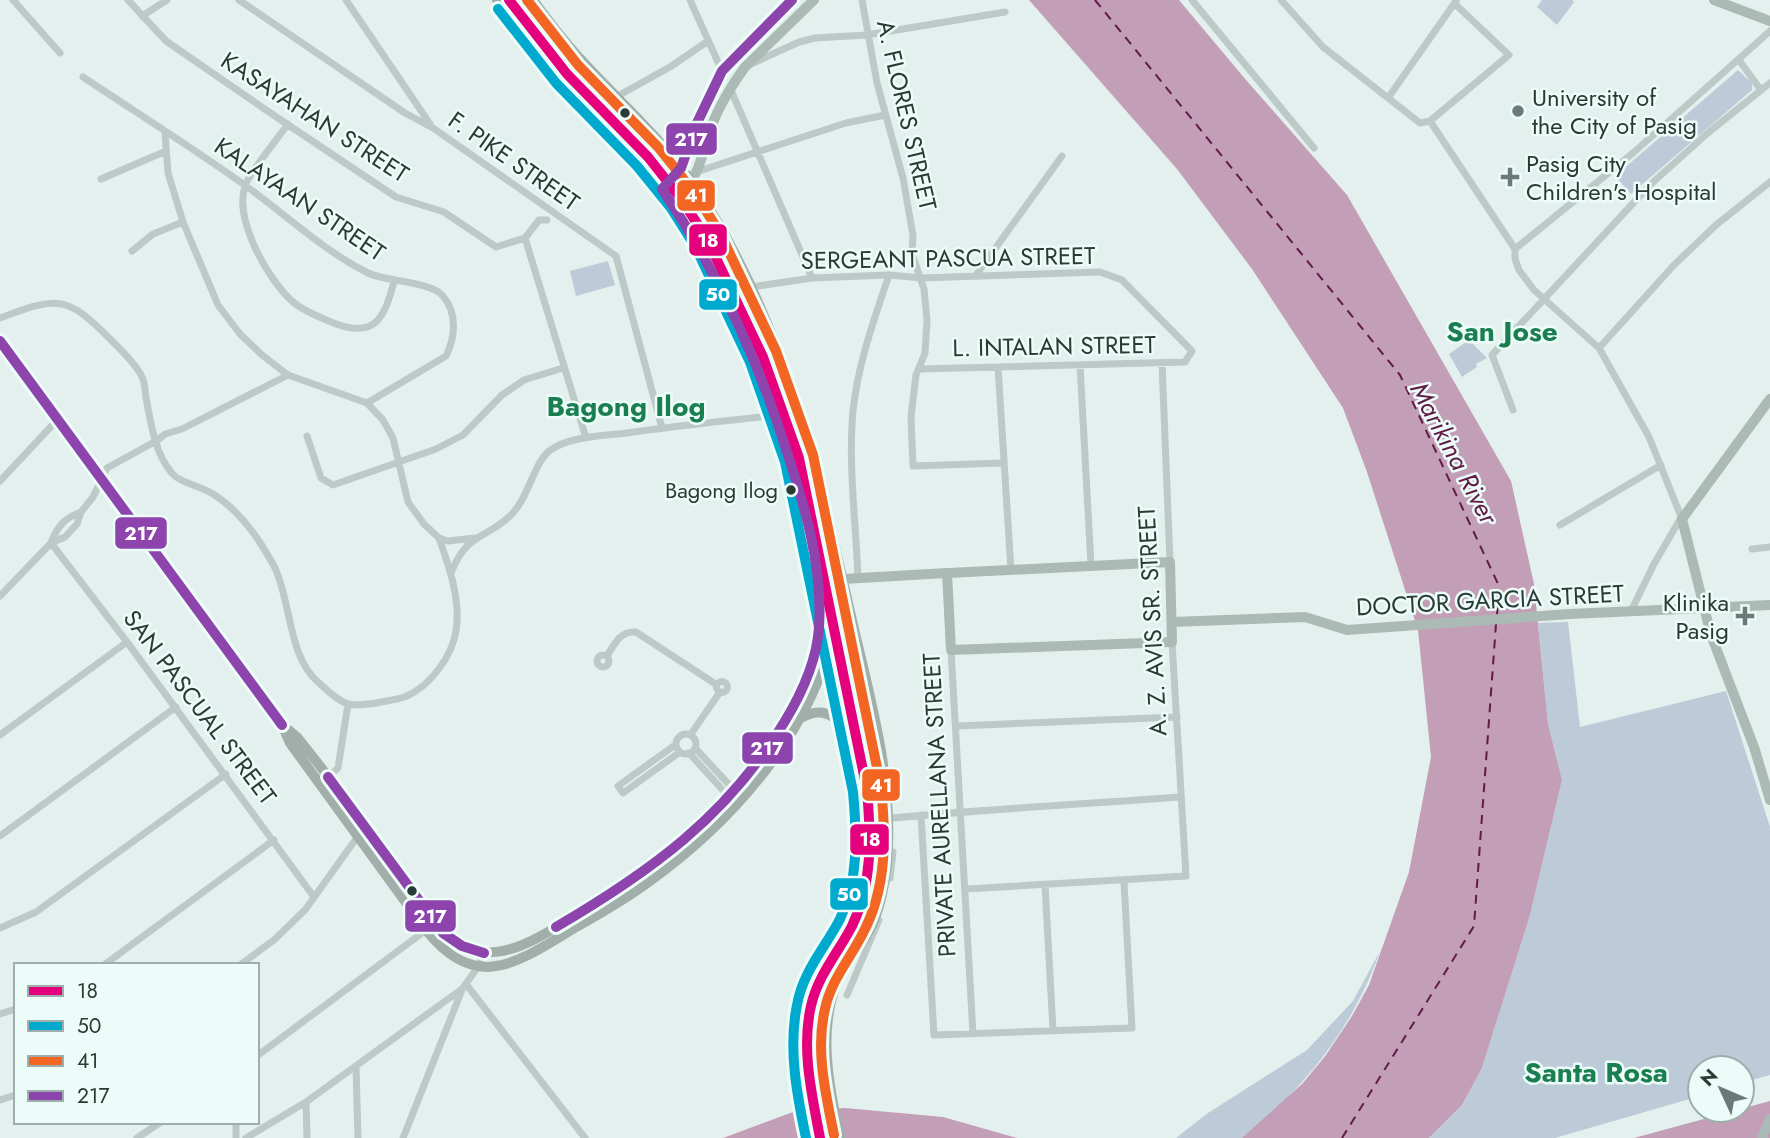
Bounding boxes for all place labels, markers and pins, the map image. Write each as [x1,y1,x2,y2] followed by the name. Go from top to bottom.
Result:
[1532,80,1697,143] place label: University of the City of Pasig
[1510,103,1526,119] marker: University of the City of Pasig
[618,106,632,120] unlabelled marker
[1526,146,1717,209] place label: Pasig City Children's Hospital
[1500,167,1520,187] marker: Pasig City Children's Hospital
[665,474,778,506] place label: Bagong Ilog
[784,483,798,497] marker: Bagong Ilog
[1663,585,1729,648] place label: Klinika Pasig
[1735,606,1755,626] marker: Klinika Pasig
[405,884,419,898] unlabelled marker

